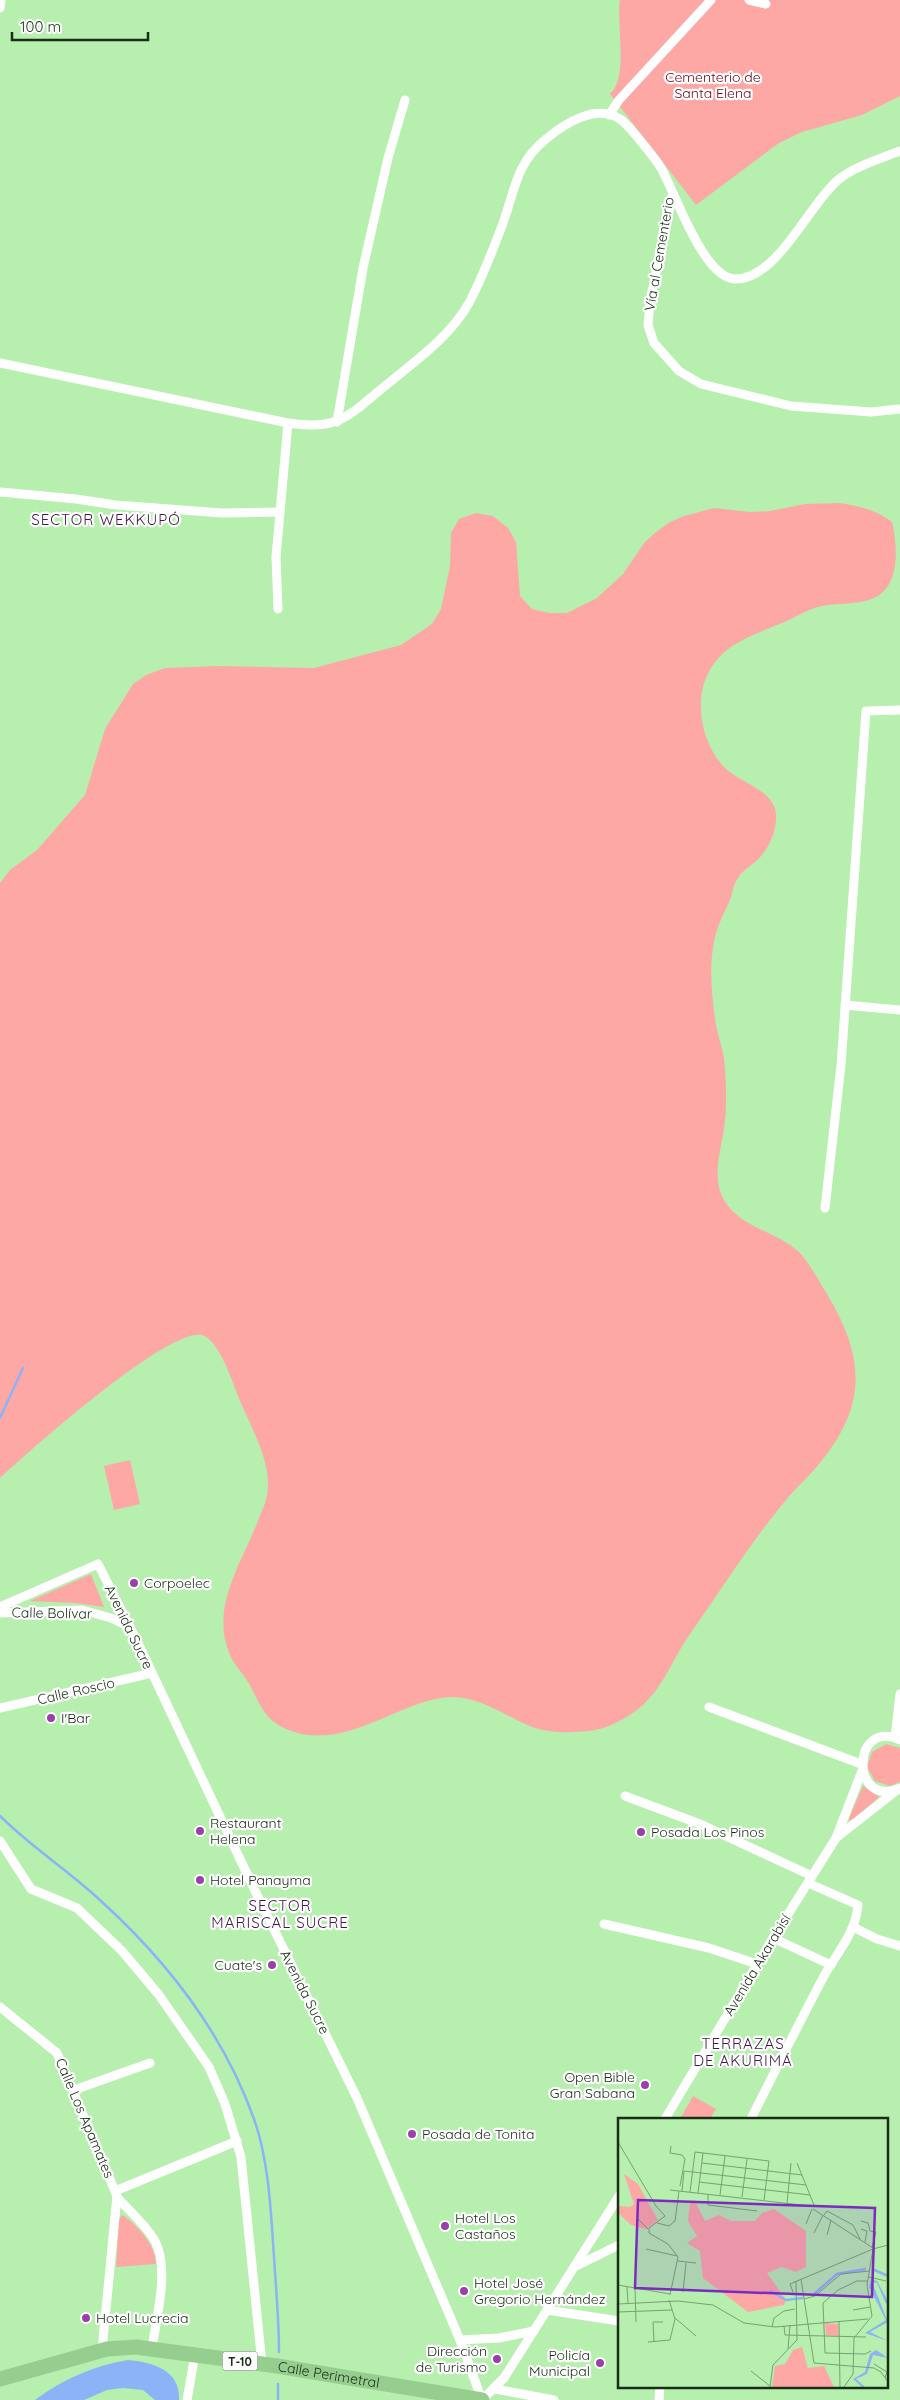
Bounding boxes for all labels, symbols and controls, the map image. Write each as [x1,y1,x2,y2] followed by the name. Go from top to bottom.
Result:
[12,10,149,42] scale bar
[20,17,61,36] text: 100 m
[665,68,761,102] park label: Cementerio de Santa Elena
[640,196,678,312] street label: Vía al Cementerio
[31,510,181,529] district label: SECTOR WEKKUPÓ
[144,1574,210,1592] place label: Corpoelec
[128,1577,140,1589] marker: Corpoelec
[101,1582,157,1672] street label: Avenida Sucre
[12,1603,93,1623] street label: Calle Bolívar
[36,1673,116,1709] street label: Calle Roscio
[61,1709,91,1727] place label: I'Bar
[45,1712,57,1724] marker: I'Bar
[210,1814,282,1848] place label: Restaurant Helena
[651,1823,764,1841] place label: Posada Los Pinos
[194,1825,206,1837] marker: Restaurant Helena
[635,1826,647,1838] marker: Posada Los Pinos
[210,1871,311,1889] place label: Hotel Panayma
[194,1874,206,1886] marker: Hotel Panayma
[211,1896,349,1932] district label: SECTOR MARISCAL SUCRE
[720,1911,794,2019] street label: Avenida Akarabisí
[276,1947,334,2037] street label: Avenida Sucre
[215,1956,262,1974] place label: Cuate's
[266,1959,278,1971] marker: Cuate's
[693,2034,793,2070] district label: TERRAZAS DE AKURIMÁ
[52,2055,118,2181] street label: Calle Los Apamates
[550,2068,635,2102] place label: Open Bible Gran Sabana
[639,2079,651,2091] marker: Open Bible Gran Sabana
[618,2118,888,2388] inset map
[422,2125,534,2143] place label: Posada de Tonita
[406,2128,418,2140] marker: Posada de Tonita
[455,2209,516,2243] place label: Hotel Los Castaños
[439,2220,451,2232] marker: Hotel Los Castaños
[474,2274,606,2308] place label: Hotel José Gregorio Hernández
[458,2285,470,2297] marker: Hotel José Gregorio Hernández
[96,2309,189,2327] place label: Hotel Lucrecia
[80,2312,92,2324] marker: Hotel Lucrecia
[416,2342,487,2376] place label: Dirección de Turismo
[529,2346,590,2380] place label: Policía Municipal
[222,2352,258,2370] road number: T-10
[491,2353,503,2365] marker: Dirección de Turismo
[277,2357,381,2392] street label: Calle Perimetral
[594,2357,606,2369] marker: Policía Municipal

